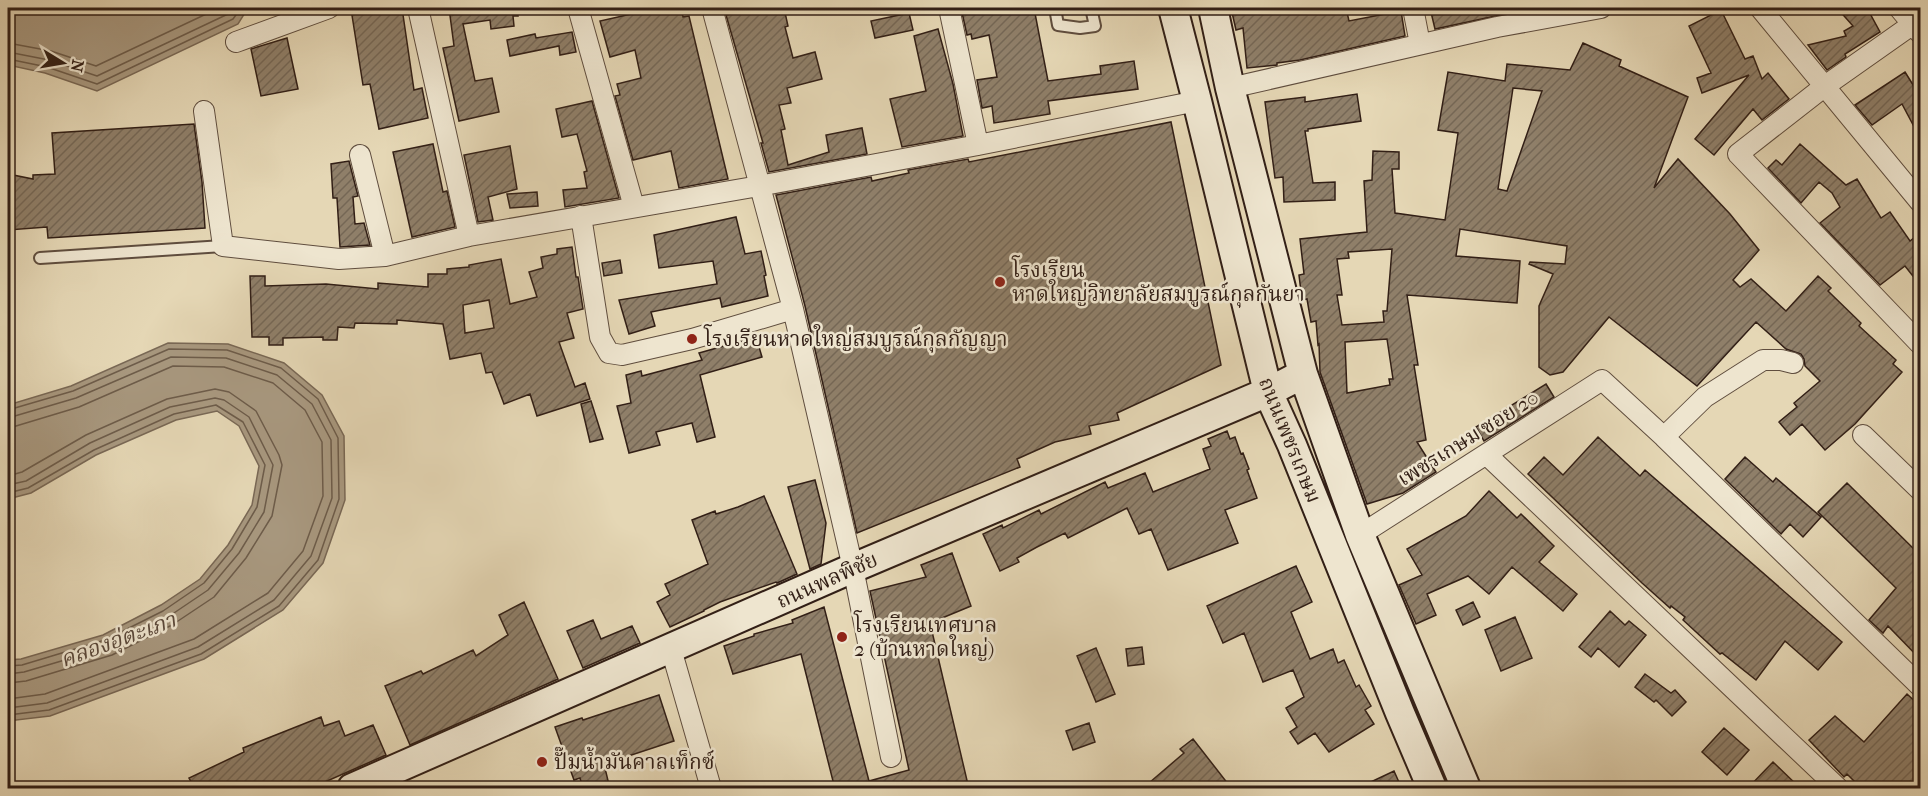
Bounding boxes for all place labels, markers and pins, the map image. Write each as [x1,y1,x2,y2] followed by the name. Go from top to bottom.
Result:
[1011,255,1305,308] place label: โรงเรียน หาดใหญ่วิทยาลัยสมบูรณ์กุลกันยา
[993,275,1007,289] marker: โรงเรียน หาดใหญ่วิทยาลัยสมบูรณ์กุลกันยา
[703,324,1008,353] place label: โรงเรียนหาดใหญ่สมบูรณ์กุลกัญญา
[685,332,699,346] marker: โรงเรียนหาดใหญ่สมบูรณ์กุลกัญญา
[853,610,997,661] place label: โรงเรียนเทศบาล 2 (บ้านหาดใหญ่)
[835,630,849,644] marker: โรงเรียนเทศบาล 2 (บ้านหาดใหญ่)
[554,746,715,774] place label: ปั๊มน้ำมันคาลเท็กซ์
[535,755,549,769] marker: ปั๊มน้ำมันคาลเท็กซ์

